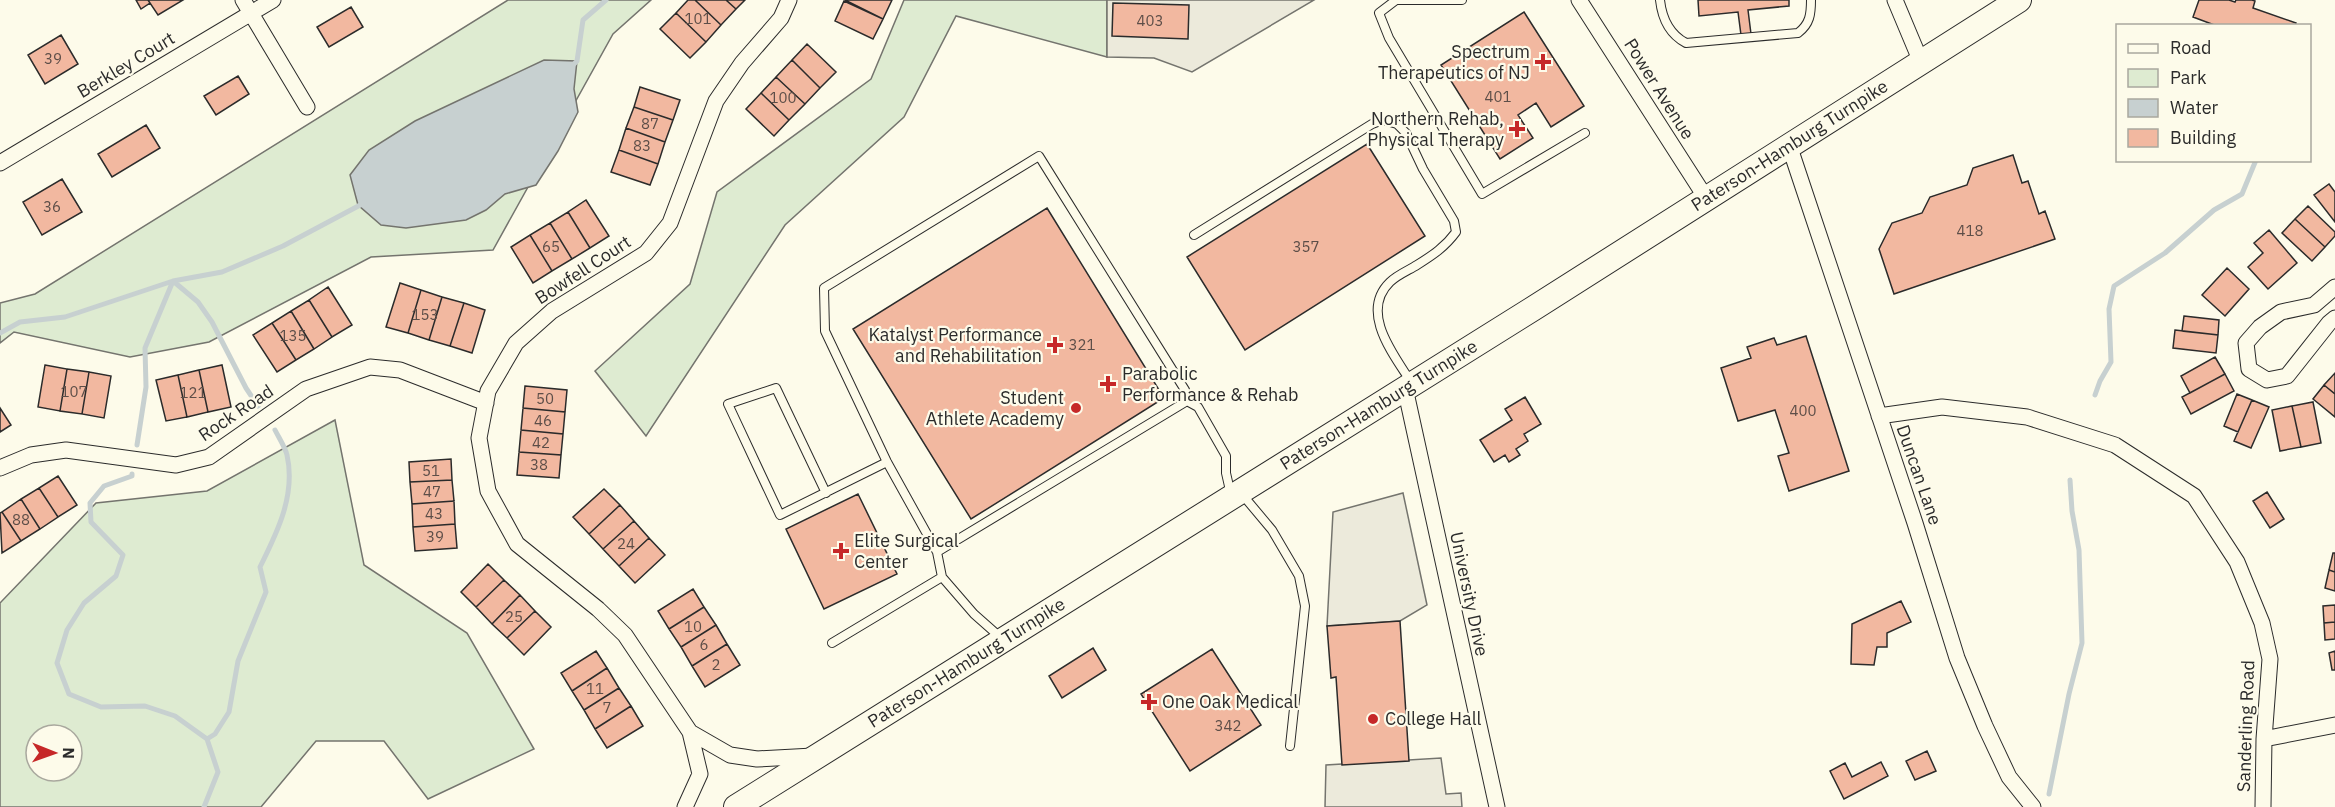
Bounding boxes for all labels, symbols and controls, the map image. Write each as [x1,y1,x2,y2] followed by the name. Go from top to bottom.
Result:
[684,9,712,28] house number: 101
[1136,11,1164,30] house number: 403
[2116,24,2311,162] legend
[73,26,179,103] street label: Berkley Court
[1619,34,1700,144] street label: Power Avenue
[2170,36,2211,59] text: Road
[1378,40,1530,84] place label: Spectrum Therapeutics of NJ
[44,49,62,68] house number: 39
[1534,53,1552,71] marker: Spectrum Therapeutics of NJ
[2170,66,2207,89] text: Park
[1687,74,1892,216] street label: Paterson-Hamburg Turnpike
[1484,87,1512,106] house number: 401
[769,88,797,107] house number: 100
[2170,96,2219,119] text: Water
[1367,107,1504,151] place label: Northern Rehab, Physical Therapy
[641,114,659,133] house number: 87
[1508,120,1526,138] marker: Northern Rehab, Physical Therapy
[2170,126,2237,149] text: Building
[633,136,651,155] house number: 83
[43,197,61,216] house number: 36
[1956,221,1984,240] house number: 418
[530,230,635,309] street label: Bowfell Court
[542,237,560,256] house number: 65
[1292,237,1320,256] house number: 357
[411,305,439,324] house number: 153
[869,323,1042,367] place label: Katalyst Performance and Rehabilitation
[279,326,307,345] house number: 135
[1275,334,1482,475] street label: Paterson-Hamburg Turnpike
[1068,335,1096,354] house number: 321
[1046,336,1064,354] marker: Katalyst Performance and Rehabilitation
[1122,362,1298,406] place label: Parabolic Performance & Rehab
[1099,375,1117,393] marker: Parabolic Performance & Rehab
[194,379,278,446] street label: Rock Road
[60,382,88,401] house number: 107
[179,383,207,402] house number: 121
[926,386,1064,430] place label: Student Athlete Academy
[536,389,554,408] house number: 50
[1069,401,1083,415] marker: Student Athlete Academy
[1789,401,1817,420] house number: 400
[534,411,552,430] house number: 46
[1892,422,1947,528] street label: Duncan Lane
[532,433,550,452] house number: 42
[530,455,548,474] house number: 38
[422,461,440,480] house number: 51
[423,482,441,501] house number: 47
[425,504,443,523] house number: 43
[12,510,30,529] house number: 88
[426,527,444,546] house number: 39
[854,529,959,573] place label: Elite Surgical Center
[1445,530,1494,658] street label: University Drive
[617,534,635,553] house number: 24
[832,542,850,560] marker: Elite Surgical Center
[863,592,1069,733] street label: Paterson-Hamburg Turnpike
[505,607,523,626] house number: 25
[684,617,702,636] house number: 10
[699,635,709,654] house number: 6
[711,655,721,674] house number: 2
[2232,660,2259,792] street label: Sanderling Road
[586,679,604,698] house number: 11
[1162,690,1298,713] place label: One Oak Medical
[1140,693,1158,711] marker: One Oak Medical
[602,698,612,717] house number: 7
[1385,707,1482,730] place label: College Hall
[1366,712,1380,726] marker: College Hall
[1214,716,1242,735] house number: 342
[24,723,84,783] north arrow
[59,747,79,759] text: N

